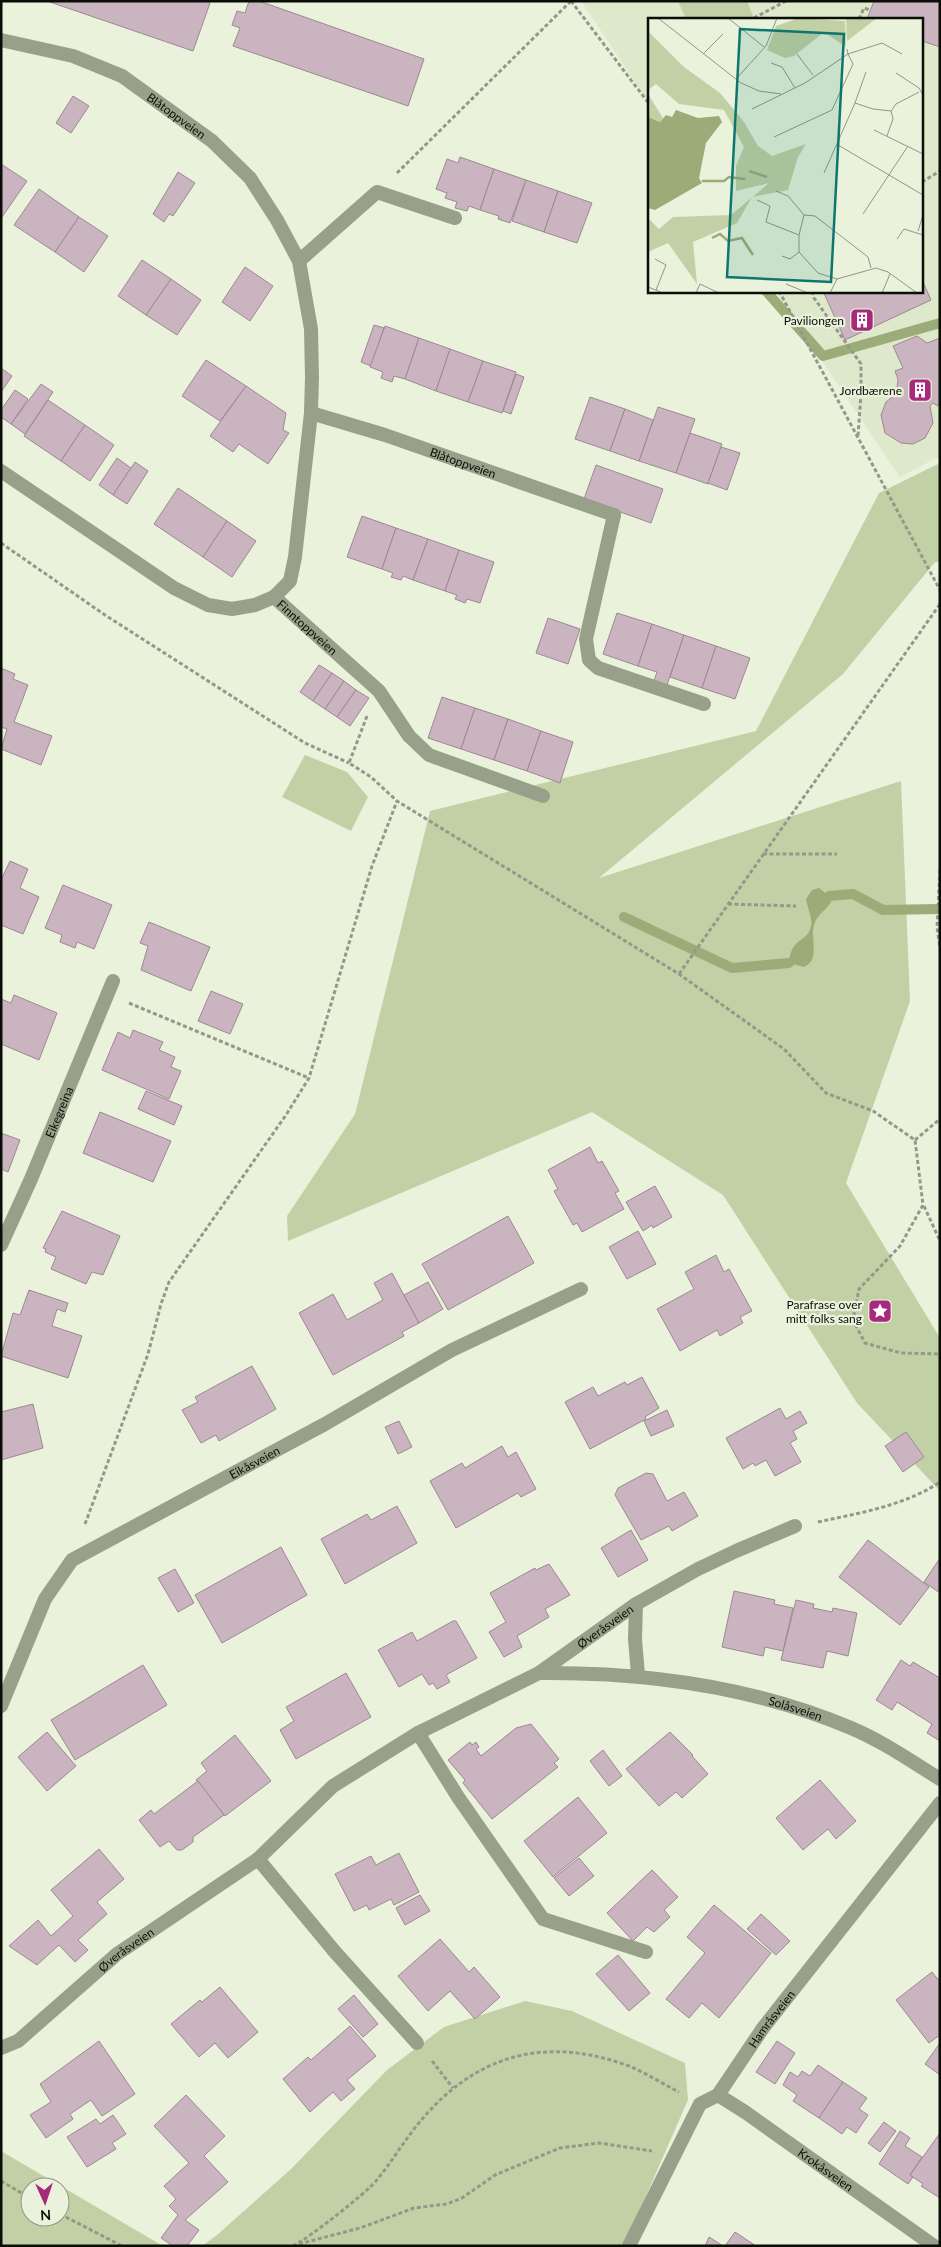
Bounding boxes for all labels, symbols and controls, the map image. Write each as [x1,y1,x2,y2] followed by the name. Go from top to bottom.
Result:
[648,18,924,292] inset map
[144,89,209,142] street label: Blåtoppveien
[849,307,875,333] building icon: Paviliongen
[784,313,844,328] place label: Paviliongen
[907,377,933,403] building icon: Jordbærene
[840,383,902,398] place label: Jordbærene
[428,444,498,481] street label: Blåtoppveien
[274,596,341,658] street label: Finntoppveien
[41,1084,76,1140] street label: Eikegreina
[786,1297,863,1326] place label: Parafrase over mitt folks sang
[867,1298,893,1324] place icon: Parafrase over mitt folks sang
[226,1442,282,1482] street label: Eikåsveien
[574,1601,636,1651] street label: Øveråsveien
[767,1693,824,1724] street label: Solåsveien
[95,1924,157,1975] street label: Øveråsveien
[745,1987,798,2050] street label: Hamråsveien
[795,2145,856,2194] street label: Krokåsveien
[20,2177,70,2227] north arrow
[40,2207,52,2224] text: N

